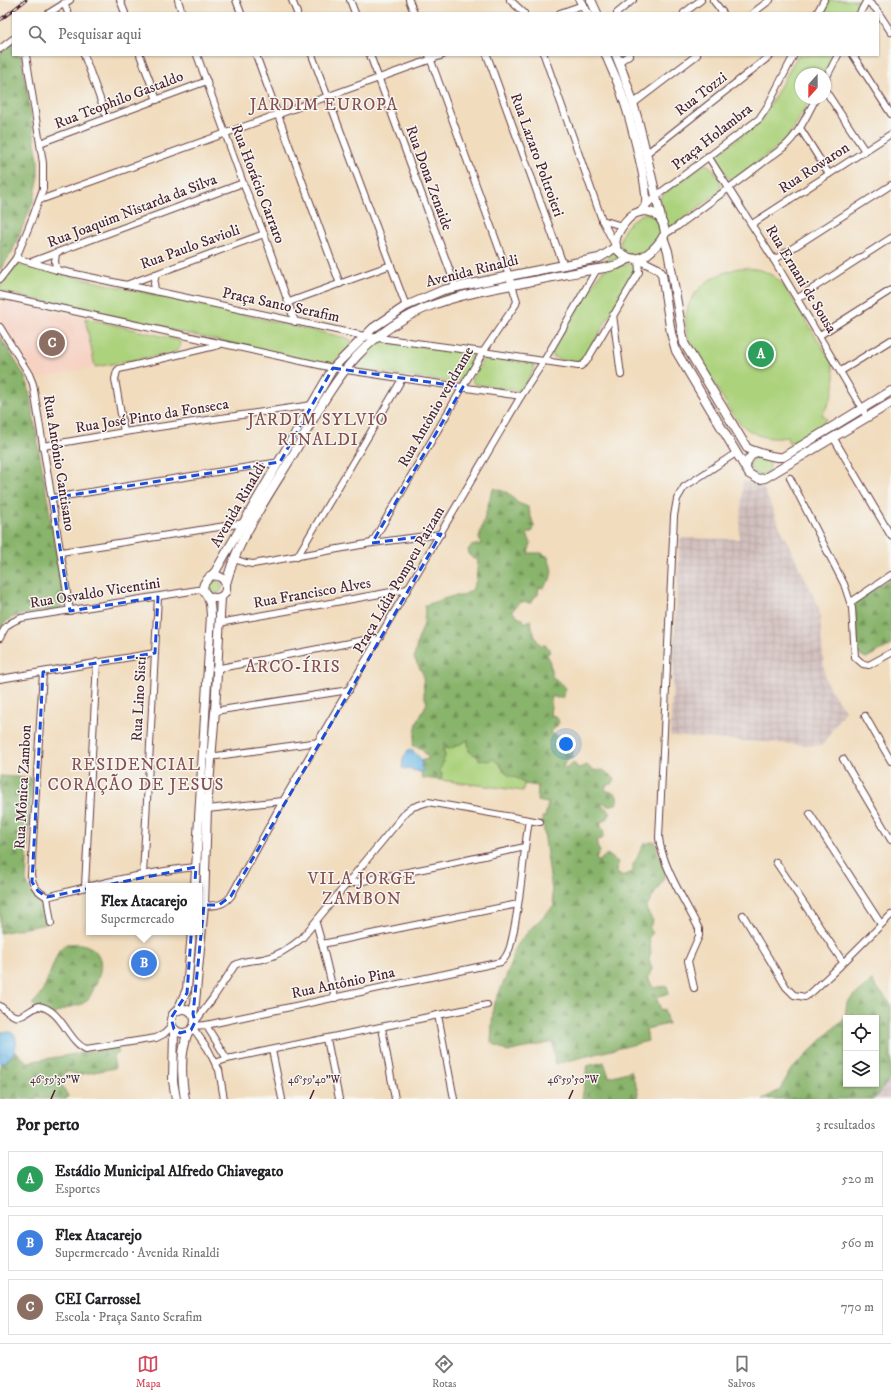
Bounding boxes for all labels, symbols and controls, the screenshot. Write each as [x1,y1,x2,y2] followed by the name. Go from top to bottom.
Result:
[12,12,879,56] search box
[26,23,48,45] icon: search
[58,25,141,44] text: Pesquisar aqui
[52,67,186,133] street label: Rua Teophilo Gastaldo
[671,68,731,120] street label: Rua Tozzi
[795,68,831,104] north arrow
[506,91,568,220] street label: Rua Lazaro Poltroieri
[248,94,398,116] district label: JARDIM EUROPA
[668,99,757,174] street label: Praça Holambra
[227,122,289,246] street label: Rua Horácio Carraro
[401,123,457,233] street label: Rua Dona Zenaide
[775,138,853,198] street label: Rua Rowaron
[45,170,220,252] street label: Rua Joaquim Nistarda da Silva
[138,220,242,274] street label: Rua Paulo Savioli
[761,221,841,337] street label: Rua Ernani de Sousa
[424,250,520,292] street label: Avenida Rinaldi
[220,283,342,327] street label: Praça Santo Serafim
[39,328,65,358] pin: C
[748,339,774,369] pin: A
[394,343,478,471] street label: Rua Antônio vendrame
[39,394,79,532] street label: Rua Antônio Cantisano
[74,394,231,437] street label: Rua José Pinto da Fonseca
[246,409,389,451] district label: JARDIM SYLVIO RINALDI
[206,459,270,551] street label: Avenida Rinaldi
[349,503,449,657] street label: Praça Lídia Pompeu Paizam
[28,573,162,613] street label: Rua Osvaldo Vicentini
[252,573,372,613] street label: Rua Francisco Alves
[245,655,341,678] district label: ARCO-ÍRIS
[127,656,151,742] street label: Rua Lino Sisti
[10,724,36,850] street label: Rua Mônica Zambon
[556,734,576,754] your location
[48,754,224,796] district label: RESIDENCIAL CORAÇÃO DE JESUS
[307,868,416,910] district label: VILA JORGE ZAMBON
[86,883,202,935] popup
[101,892,187,911] text: Flex Atacarejo
[101,911,174,927] text: Supermercado
[131,948,157,978] pin: B
[290,963,397,1003] street label: Rua Antônio Pina
[843,1015,879,1087] map controls
[843,1015,879,1051] button: locate
[843,1051,879,1087] button: layers
[30,1074,81,1086] text: 46°59'30"W
[288,1074,341,1086] text: 46°59'40"W
[547,1074,599,1086] text: 46°59'50"W
[16,1114,79,1136] text: Por perto
[816,1117,875,1133] text: 3 resultados
[55,1162,283,1181] text: Estádio Municipal Alfredo Chiavegato
[26,1171,34,1187] text: A
[842,1171,874,1187] text: 520 m
[55,1181,100,1197] text: Esportes
[55,1226,142,1245] text: Flex Atacarejo
[26,1235,34,1251] text: B
[841,1235,874,1251] text: 560 m
[55,1245,219,1261] text: Supermercado · Avenida Rinaldi
[55,1290,141,1309] text: CEI Carrossel
[26,1299,34,1315] text: C
[841,1299,874,1315] text: 770 m
[55,1309,202,1325] text: Escola · Praça Santo Serafim
[136,1353,161,1391] tab: Mapa
[432,1353,456,1391] tab: Rotas
[728,1353,755,1391] tab: Salvos

